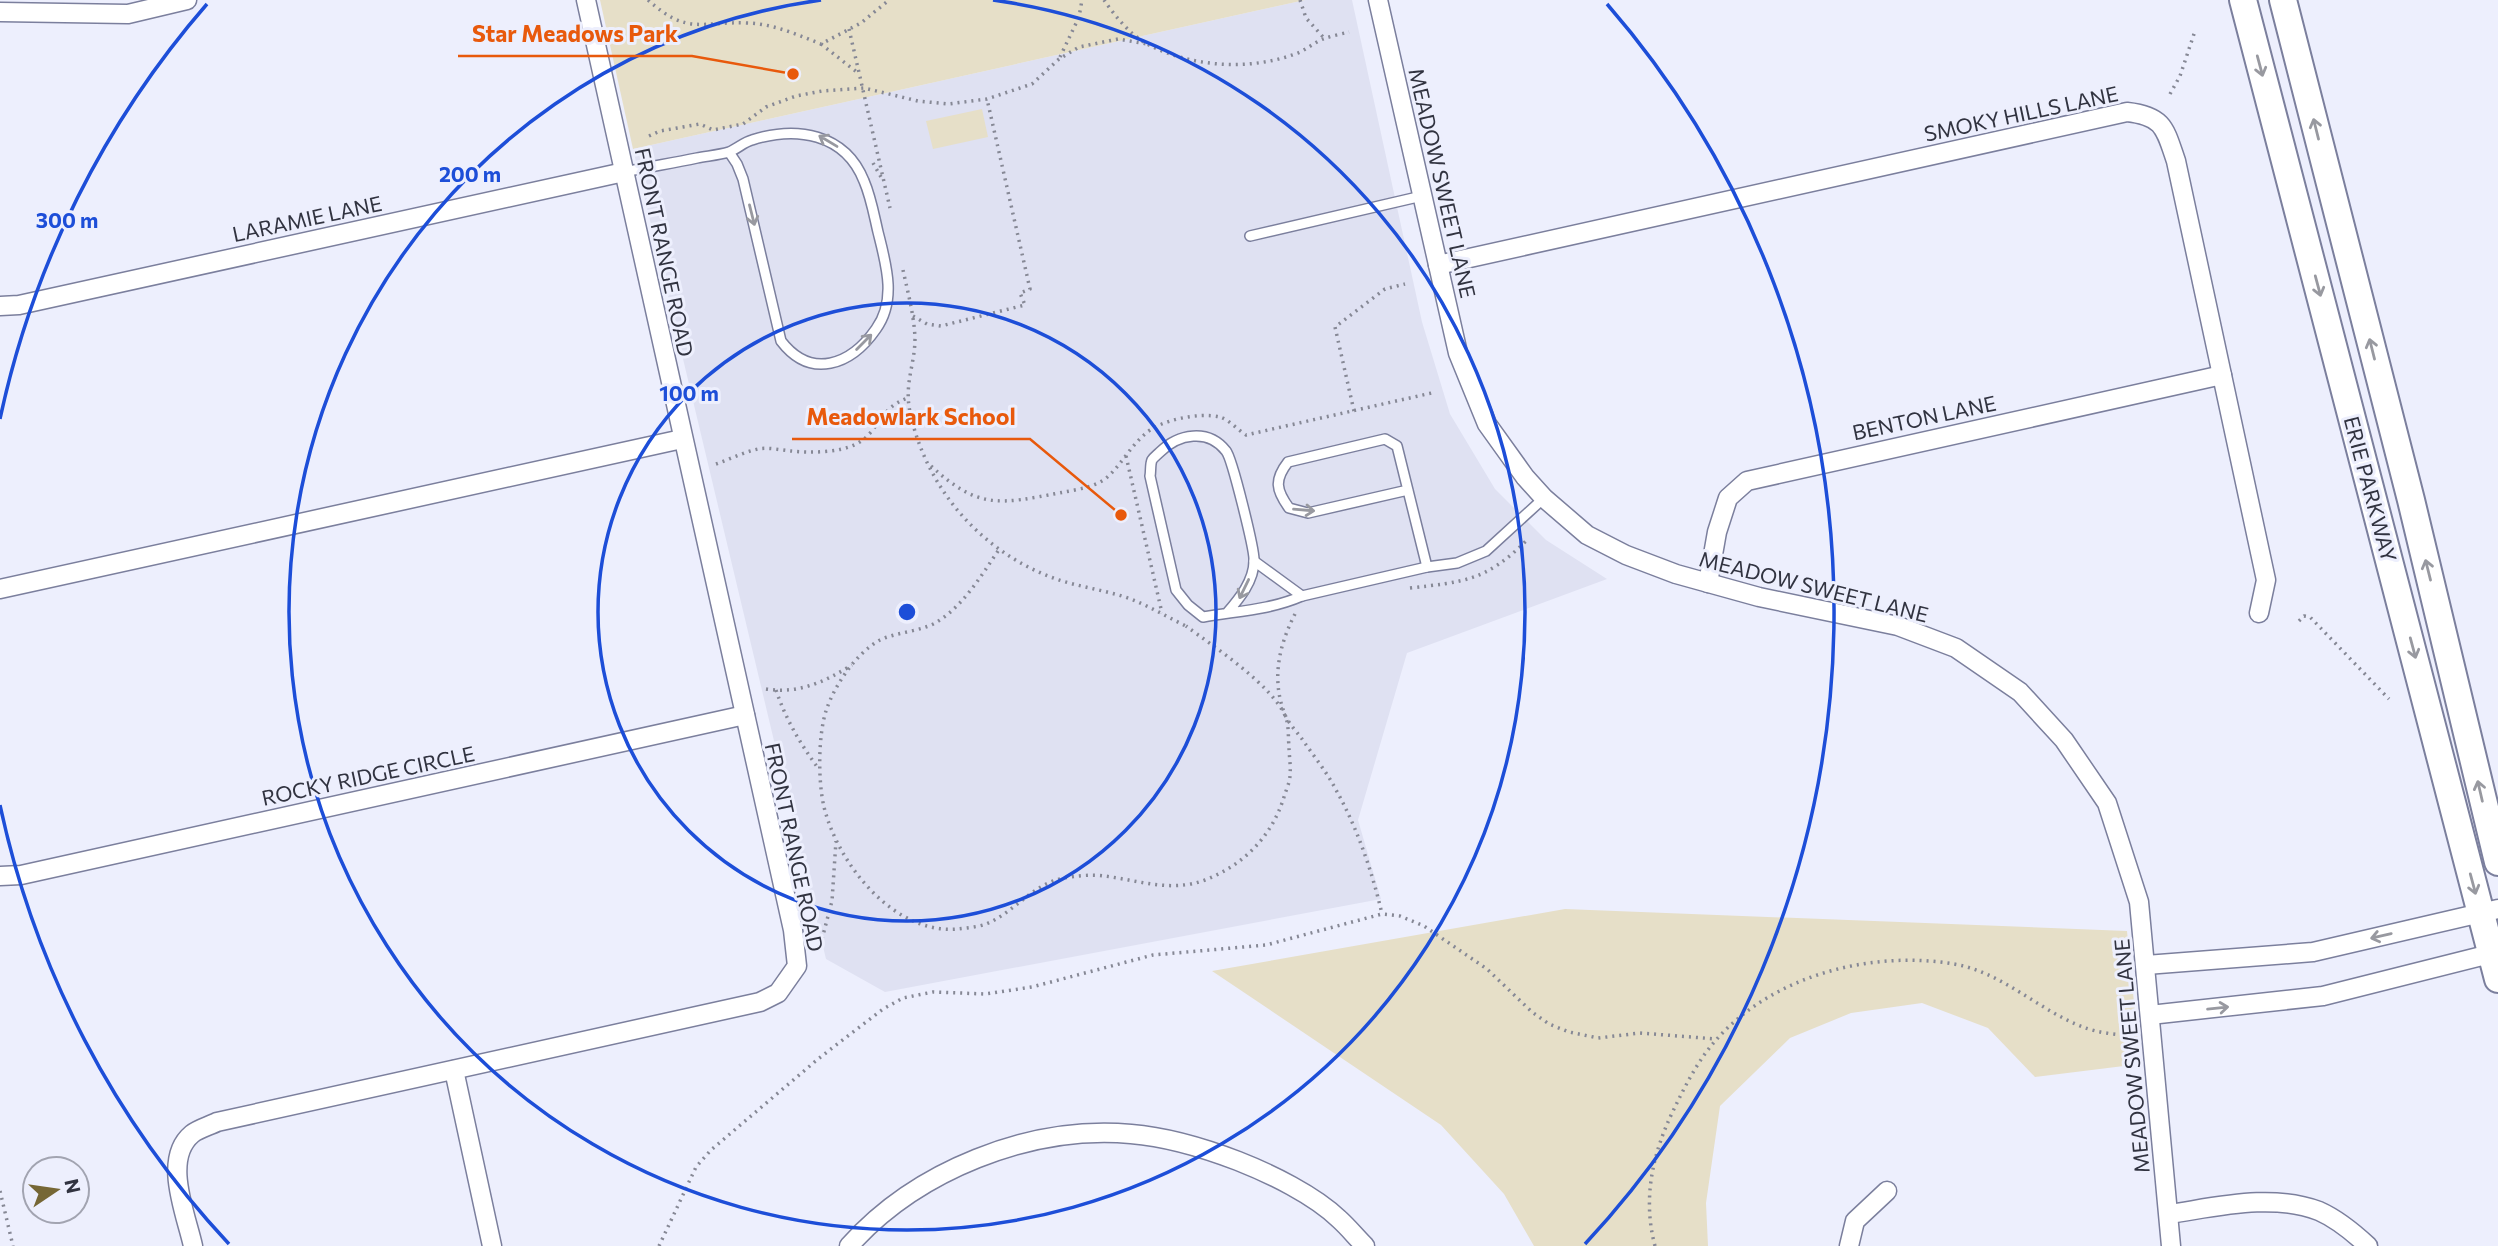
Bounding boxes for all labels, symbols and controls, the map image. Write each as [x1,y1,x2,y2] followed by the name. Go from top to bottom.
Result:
[458,12,692,56] callout: Star Meadows Park
[472,19,678,47] text: Star Meadows Park
[2254,54,2267,77] one-way arrow
[1404,66,1482,300] street label: MEADOW SWEET LANE
[1922,80,2120,146] street label: SMOKY HILLS LANE
[2309,118,2322,141] one-way arrow
[818,134,838,148] one-way arrow
[631,145,699,359] street label: FRONT RANGE ROAD
[439,161,501,186] text: 200 m
[230,190,384,246] street label: LARAMIE LANE
[746,203,760,226] one-way arrow
[36,207,98,232] text: 300 m
[2312,274,2325,297] one-way arrow
[855,334,872,351] one-way arrow
[2365,338,2378,361] one-way arrow
[659,380,719,405] text: 100 m
[1850,390,1998,444] street label: BENTON LANE
[792,395,1030,439] callout: Meadowlark School
[806,402,1016,430] text: Meadowlark School
[2340,413,2403,565] street label: ERIE PARKWAY
[1292,504,1315,517] one-way arrow
[1697,545,1931,627] street label: MEADOW SWEET LANE
[2420,559,2434,582] one-way arrow
[1236,578,1250,599] one-way arrow
[895,600,919,624] centre of rings
[2407,637,2420,659] one-way arrow
[259,740,477,810] street label: ROCKY RIDGE CIRCLE
[761,740,829,954] street label: FRONT RANGE ROAD
[2473,780,2486,803] one-way arrow
[2467,872,2480,894] one-way arrow
[2370,929,2393,943] one-way arrow
[2108,938,2154,1174] street label: MEADOW SWEET LANE
[2206,1001,2229,1014] one-way arrow
[21,1155,91,1225] north arrow
[60,1177,86,1196] text: N

